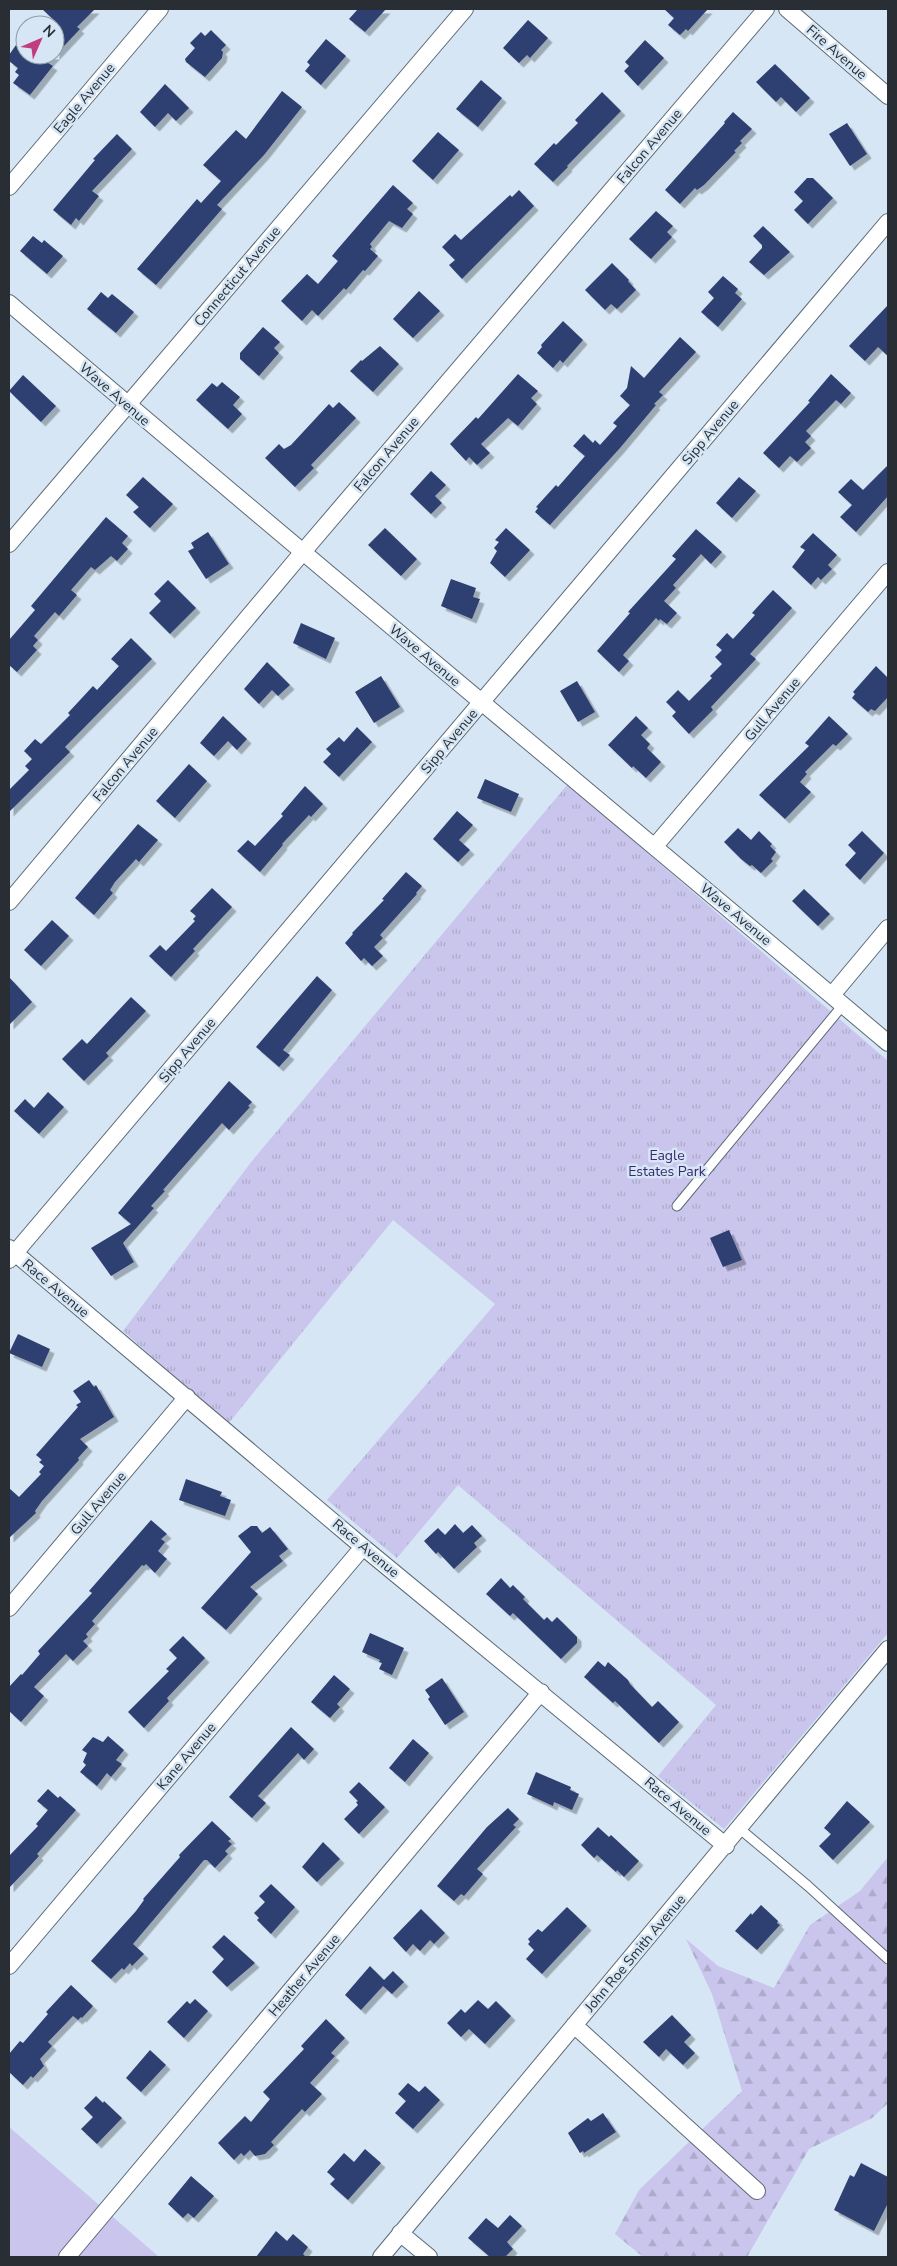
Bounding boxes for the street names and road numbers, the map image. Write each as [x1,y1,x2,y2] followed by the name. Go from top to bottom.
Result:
[802,21,871,84] street label: Fire Avenue
[49,59,119,138] street label: Eagle Avenue
[612,105,686,188] street label: Falcon Avenue
[190,222,285,330] street label: Connecticut Avenue
[75,358,154,430] street label: Wave Avenue
[678,396,743,469] street label: Sipp Avenue
[349,413,423,496] street label: Falcon Avenue
[385,620,464,691] street label: Wave Avenue
[740,674,805,745] street label: Gull Avenue
[417,705,482,778] street label: Sipp Avenue
[88,723,162,806] street label: Falcon Avenue
[696,879,775,950] street label: Wave Avenue
[155,1014,220,1087] street label: Sipp Avenue
[18,1255,93,1322] street label: Race Avenue
[66,1468,131,1539] street label: Gull Avenue
[328,1515,403,1582] street label: Race Avenue
[152,1718,220,1794] street label: Kane Avenue
[640,1773,715,1840] street label: Race Avenue
[580,1891,690,2017] street label: John Roe Smith Avenue
[264,1930,344,2021] street label: Heather Avenue

